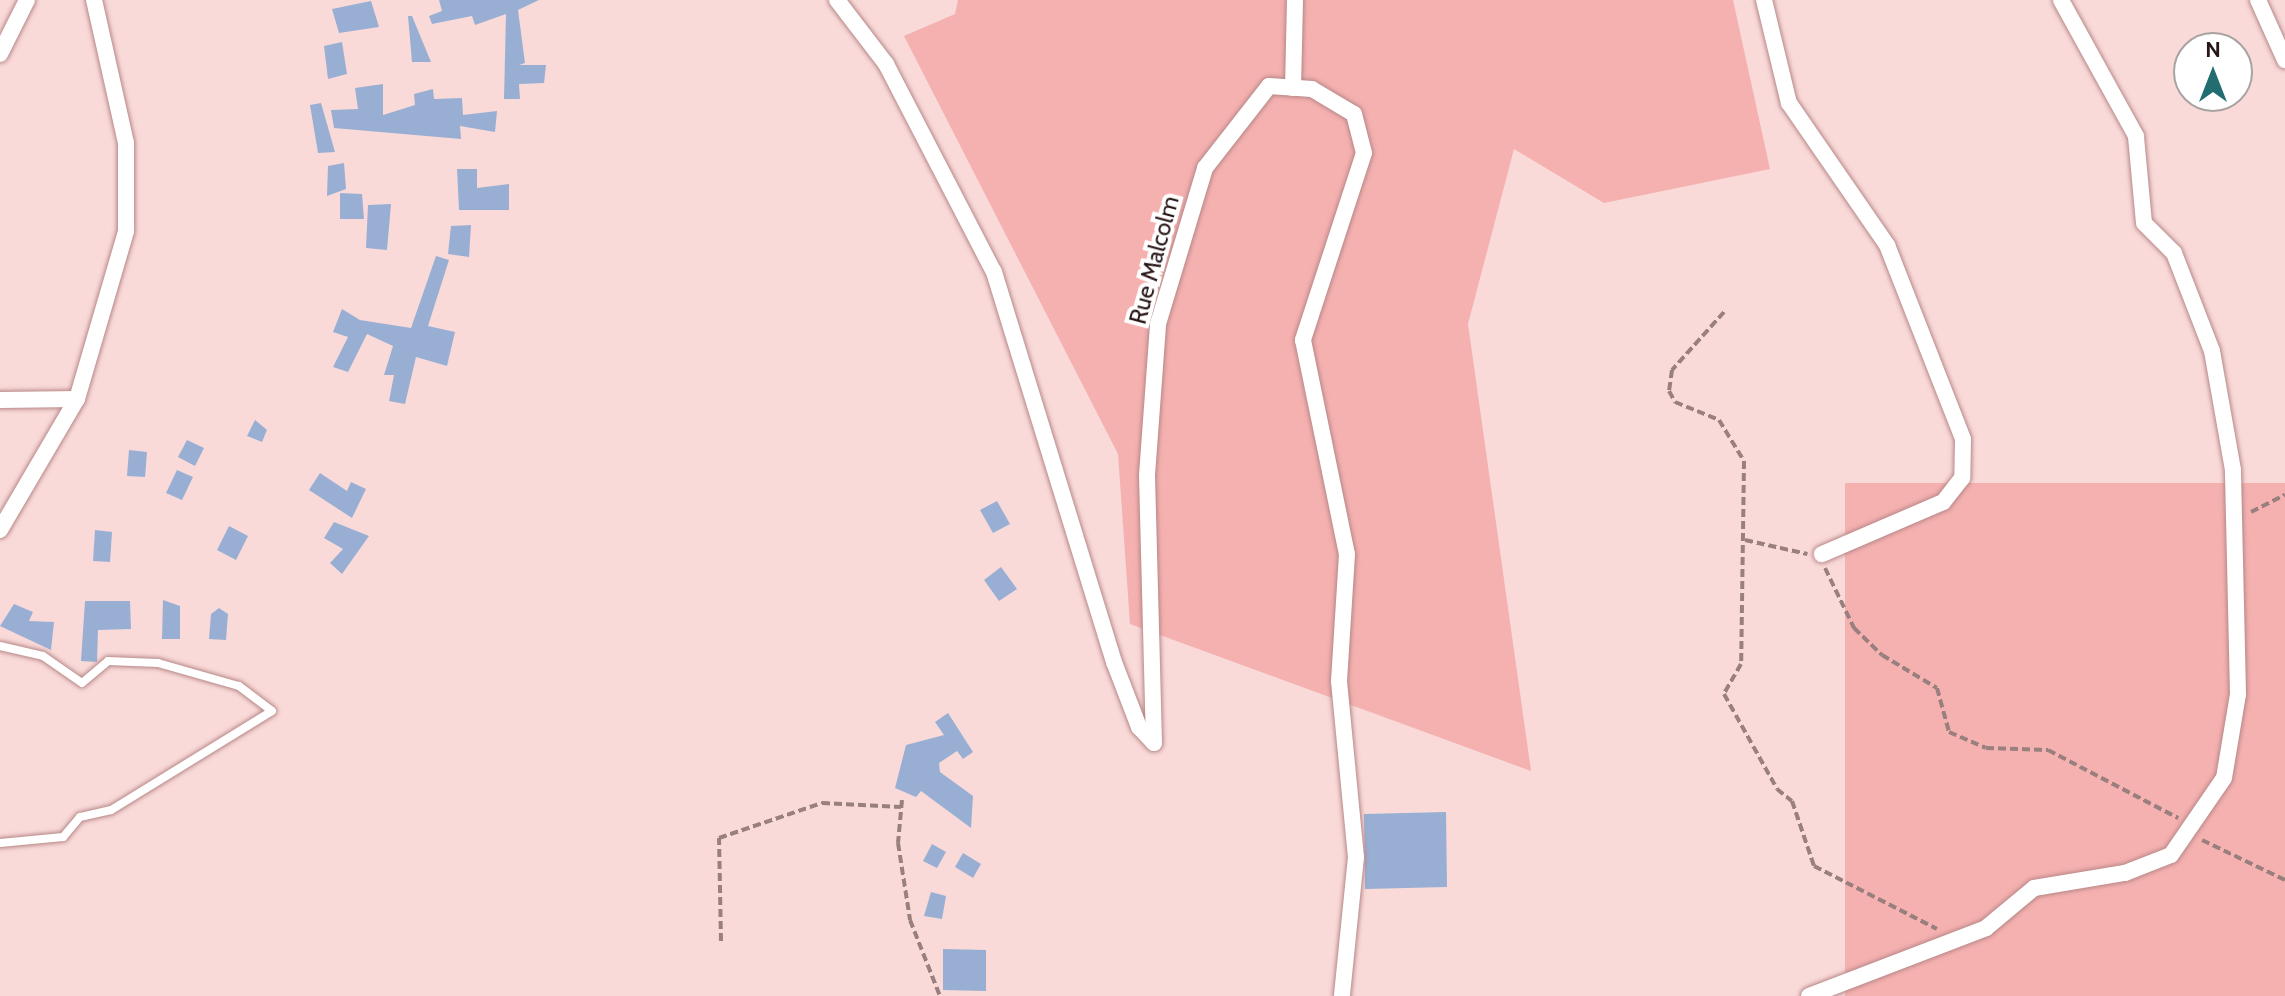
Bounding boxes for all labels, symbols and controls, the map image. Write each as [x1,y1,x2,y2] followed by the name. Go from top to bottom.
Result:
[2173,32,2253,112] north arrow
[2205,36,2221,63] text: N
[1123,193,1185,327] street label: Rue Malcolm

